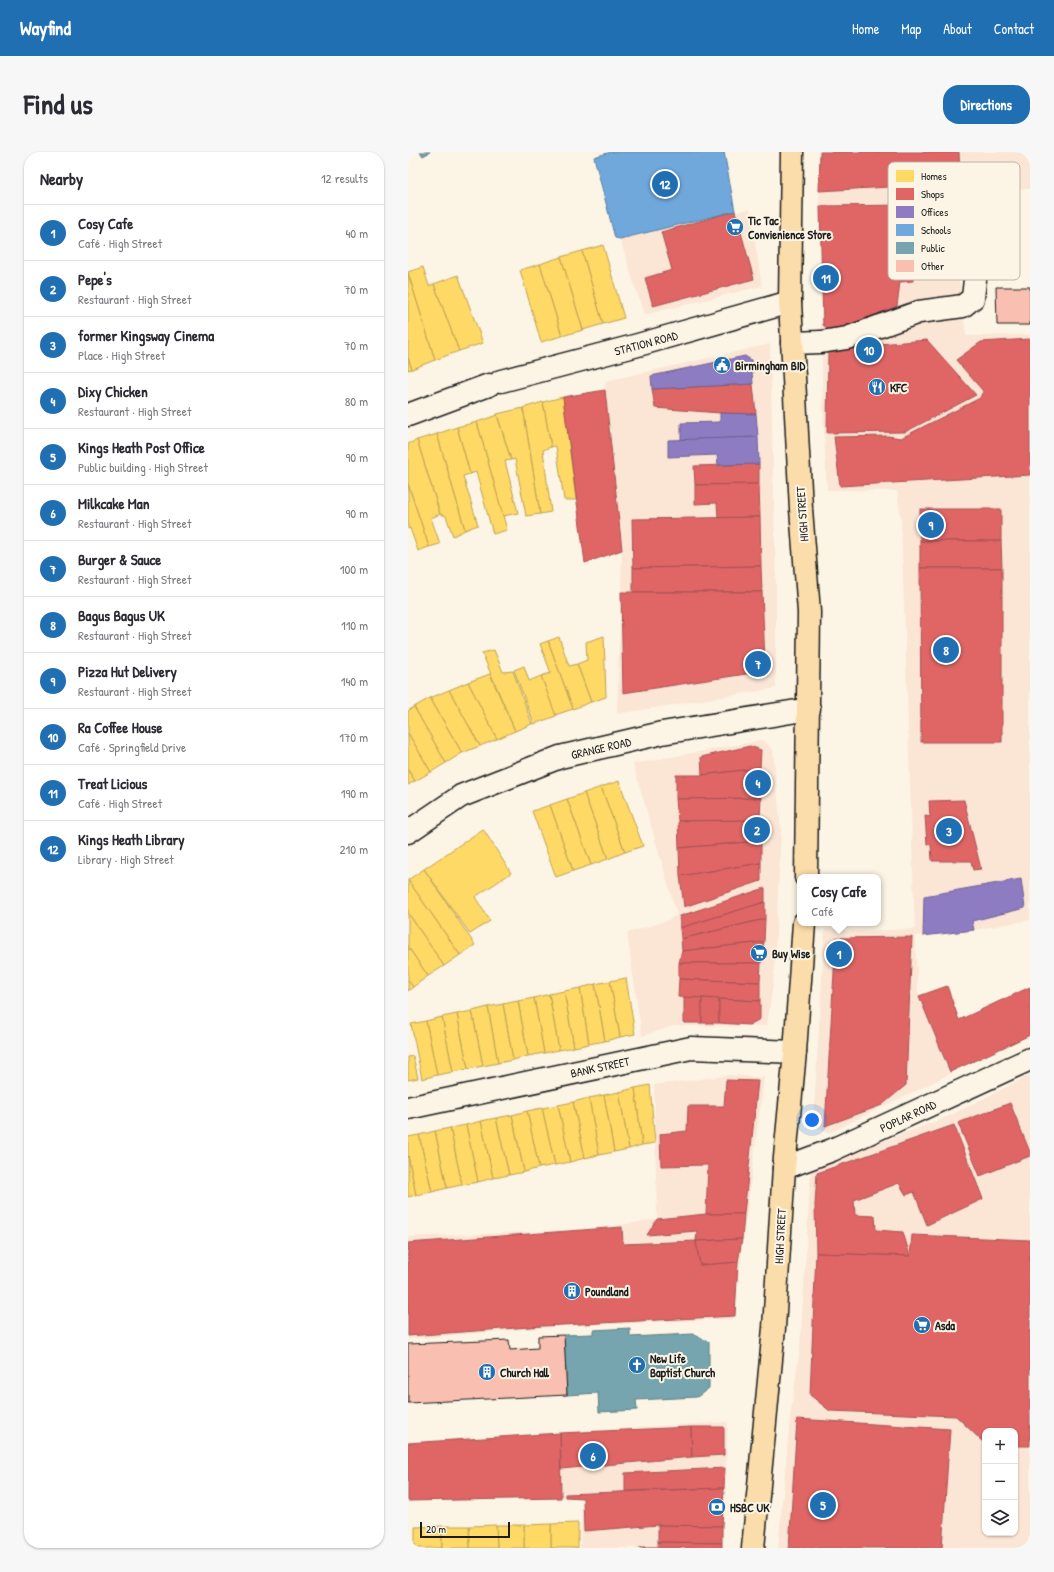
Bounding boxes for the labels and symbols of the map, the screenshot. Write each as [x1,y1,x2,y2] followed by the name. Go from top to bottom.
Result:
[888,162,1020,280] legend
[652,169,678,199] pin: 12
[921,169,947,183] text: Homes
[921,187,944,201] text: Shops
[921,205,948,219] text: Offices
[747,212,832,243] place label: Tic Tac Convienience Store
[725,217,745,237] supermarket icon: Tic Tac Convienience Store
[921,223,951,237] text: Schools
[921,241,946,255] text: Public
[921,259,945,273] text: Other
[813,263,839,293] pin: 11
[612,326,680,360] street label: STATION ROAD
[856,335,882,365] pin: 10
[712,355,732,375] public building icon: Birmingham BID
[735,357,806,375] place label: Birmingham BID
[867,377,887,397] restaurant icon: KFC
[890,379,908,396] place label: KFC
[792,485,812,542] street label: HIGH STREET
[918,510,944,540] pin: 9
[933,635,959,665] pin: 8
[745,649,771,679] pin: 7
[569,733,633,763] street label: GRANGE ROAD
[745,768,771,798] pin: 4
[744,815,770,845] pin: 2
[936,816,962,846] pin: 3
[826,939,852,969] pin: 1
[749,943,769,963] supermarket icon: Buy Wise
[772,945,810,963] place label: Buy Wise
[569,1052,632,1082] street label: BANK STREET
[877,1095,939,1136] street label: POPLAR ROAD
[802,1110,822,1130] your location
[770,1208,790,1264] street label: HIGH STREET
[562,1281,582,1301] building icon: Poundland
[585,1283,629,1300] place label: Poundland
[912,1315,932,1335] supermarket icon: Asda
[935,1317,955,1334] place label: Asda
[650,1350,716,1382] place label: New Life Baptist Church
[627,1355,647,1375] church icon: New Life Baptist Church
[477,1362,497,1382] building icon: Church Hall
[500,1364,550,1381] place label: Church Hall
[580,1441,606,1471] pin: 6
[810,1490,836,1520] pin: 5
[707,1497,727,1517] bank icon: HSBC UK
[730,1499,770,1516] place label: HSBC UK
[420,1520,510,1539] scale bar

